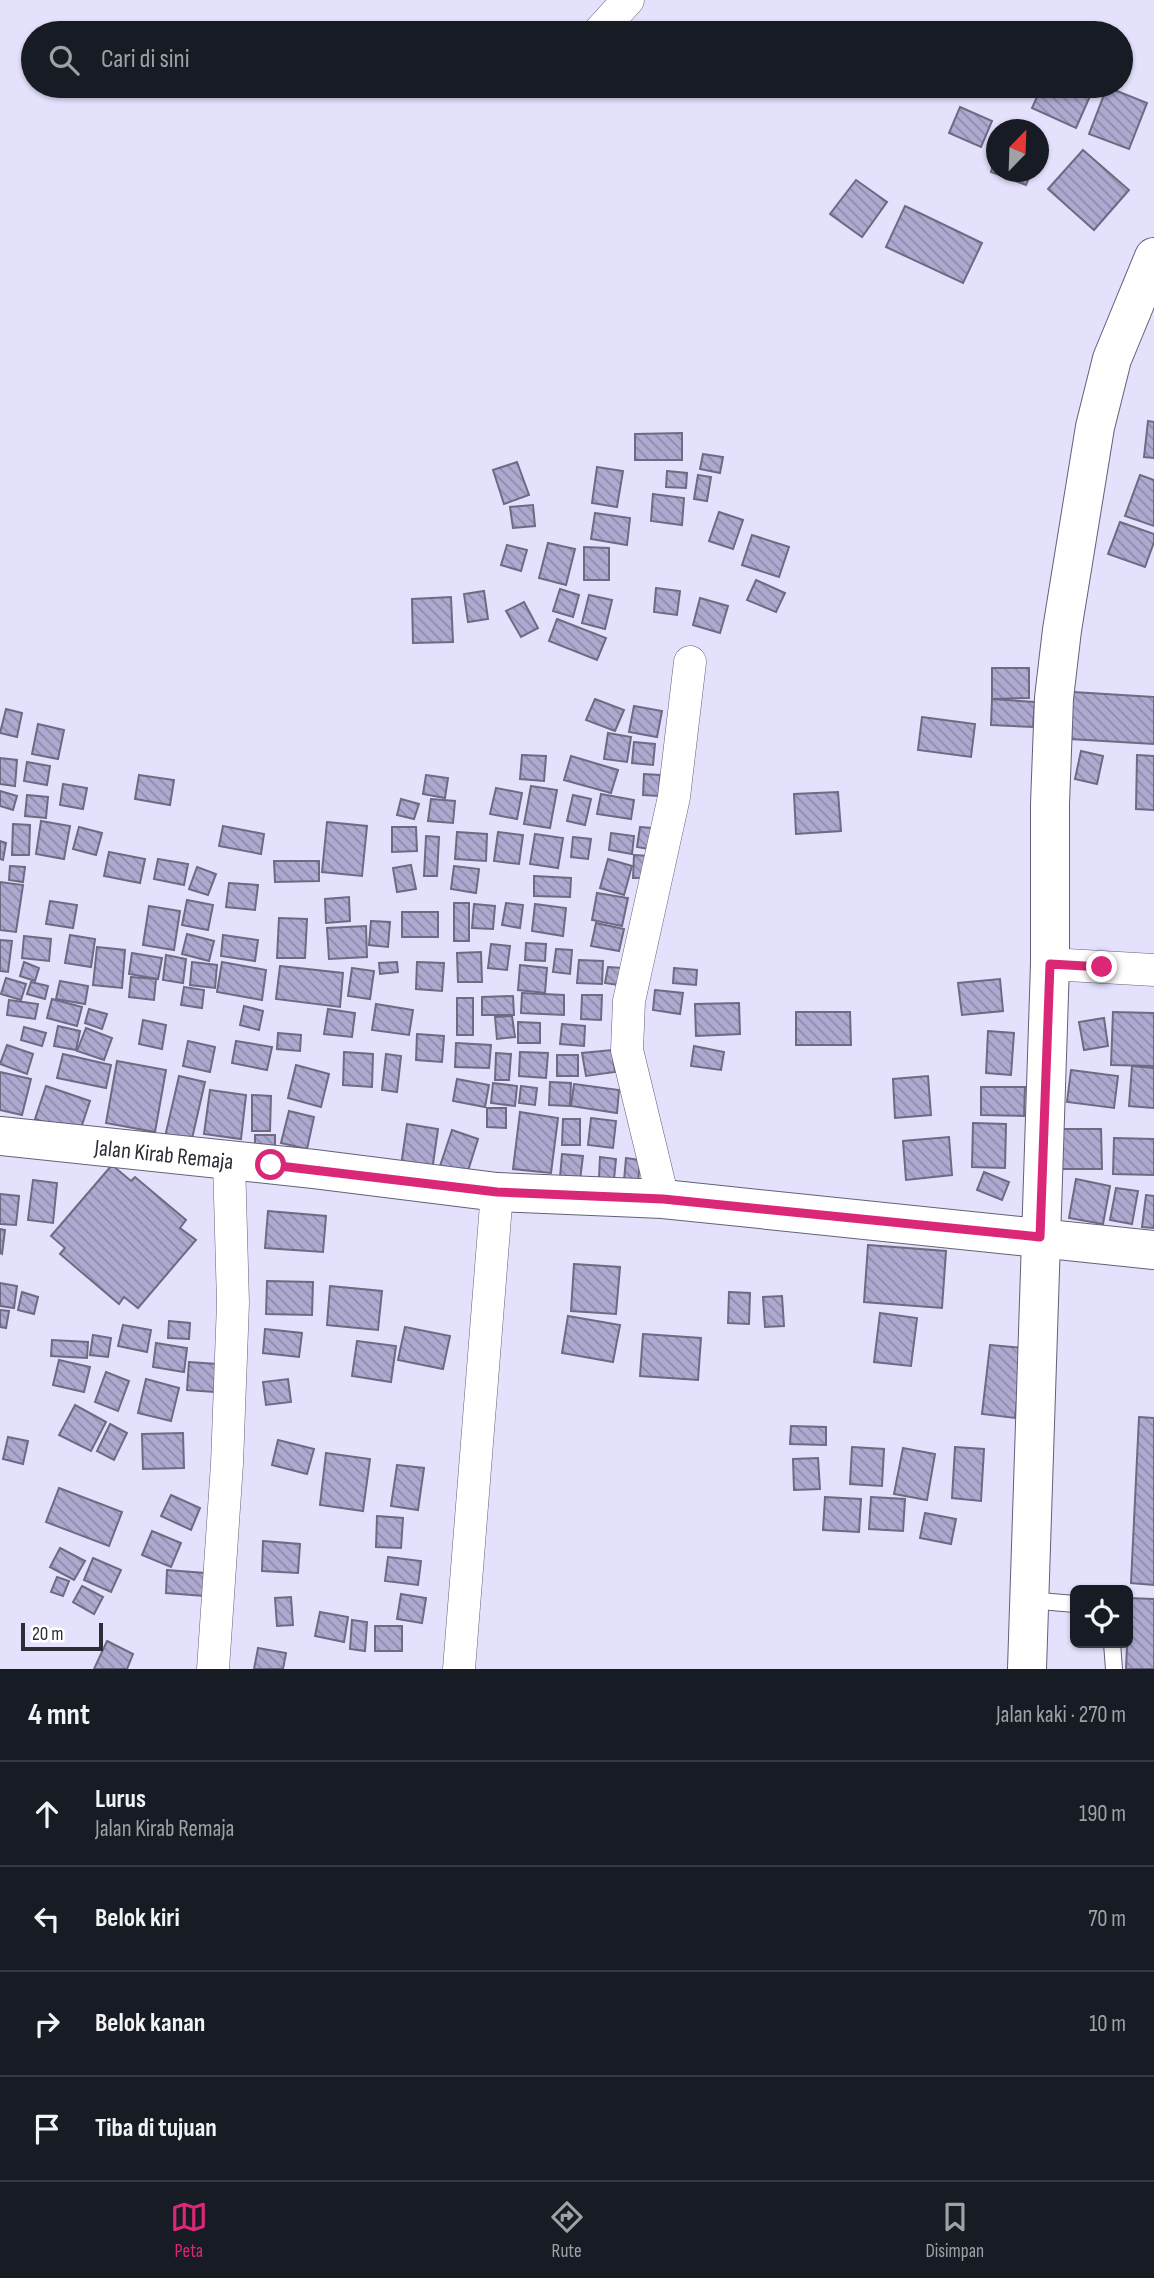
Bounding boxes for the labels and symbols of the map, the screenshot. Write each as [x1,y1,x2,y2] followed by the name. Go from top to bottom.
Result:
[986,119,1049,182] north arrow
[1086,951,1117,982] route end
[92,1134,235,1176] street label: Jalan Kirab Remaja
[255,1149,286,1180] route start
[21,1620,103,1652] scale bar

